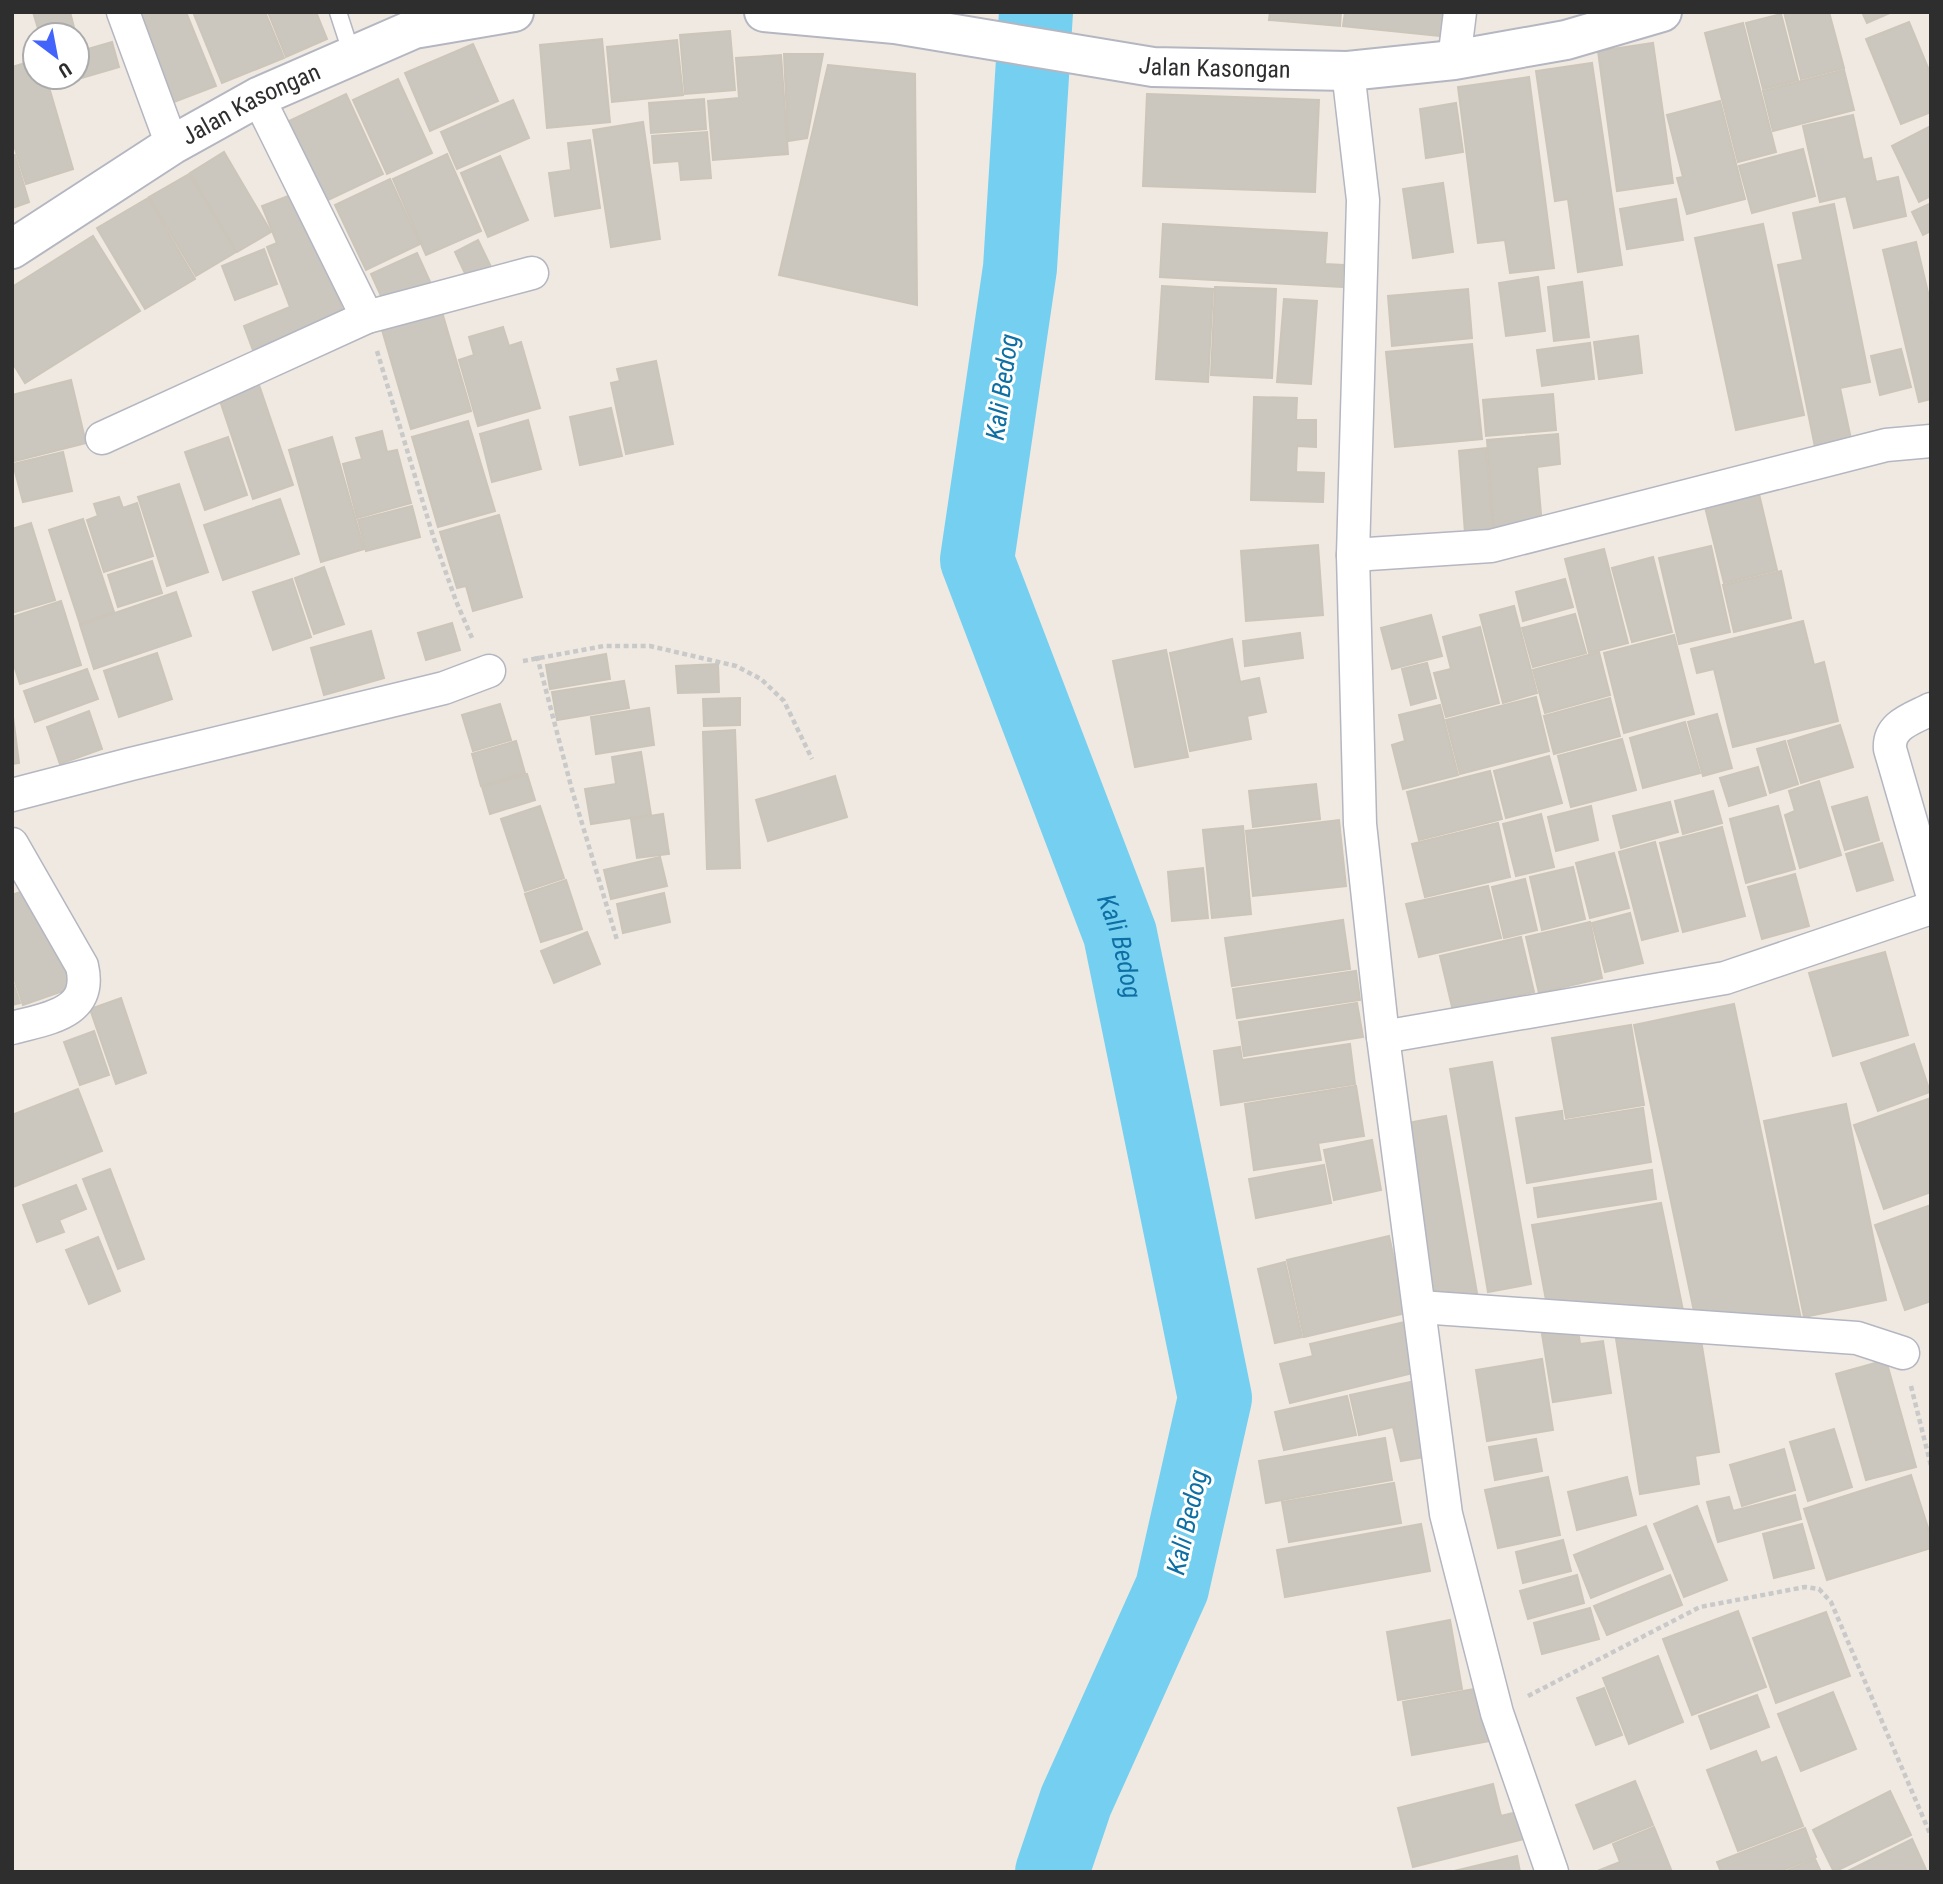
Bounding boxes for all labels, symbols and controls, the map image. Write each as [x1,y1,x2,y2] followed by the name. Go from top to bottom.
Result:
[21,21,91,91] north arrow
[1137,51,1291,84] street label: Jalan Kasongan
[54,57,75,83] text: U
[177,58,324,151] street label: Jalan Kasongan
[980,332,1024,442] water label: Kali Bedog
[1091,890,1148,1001] water label: Kali Bedog
[1160,1467,1214,1577] water label: Kali Bedog

